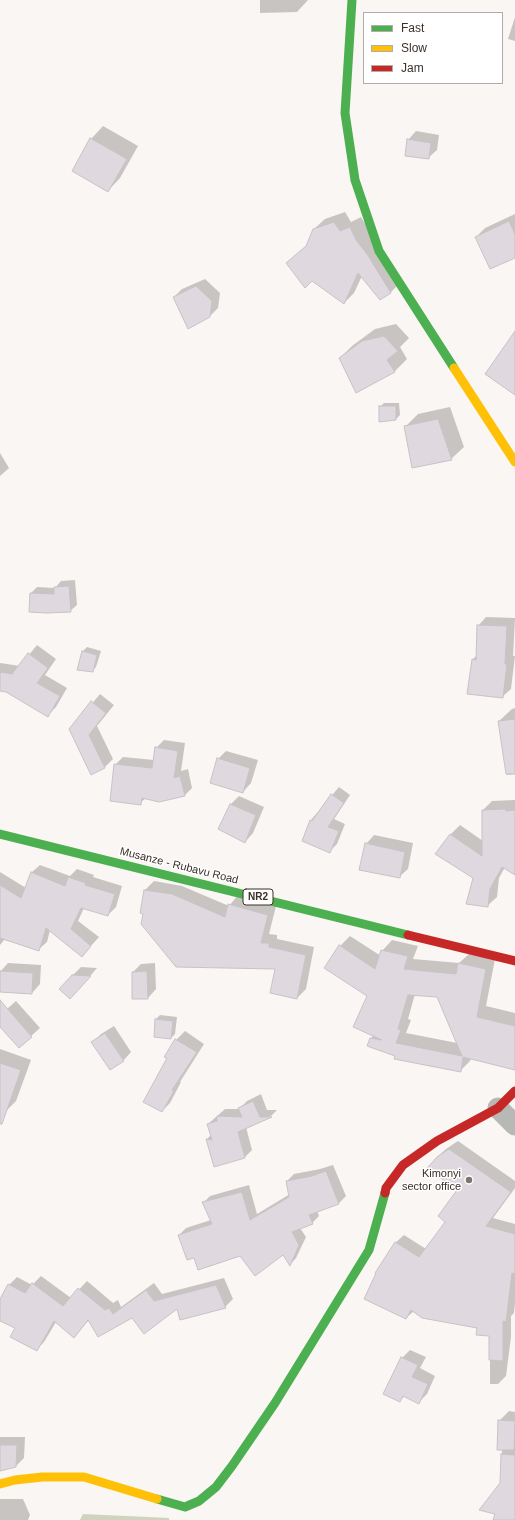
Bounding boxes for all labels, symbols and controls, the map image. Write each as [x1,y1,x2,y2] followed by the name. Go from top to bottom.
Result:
[363,12,503,84] legend
[401,21,424,35] text: Fast
[401,41,427,55] text: Slow
[401,61,424,75] text: Jam
[118,845,240,887] street label: Musanze - Rubavu Road
[243,889,273,905] road number: NR2
[402,1167,461,1193] place label: Kimonyi sector office
[464,1175,474,1185] marker: Kimonyi sector office

